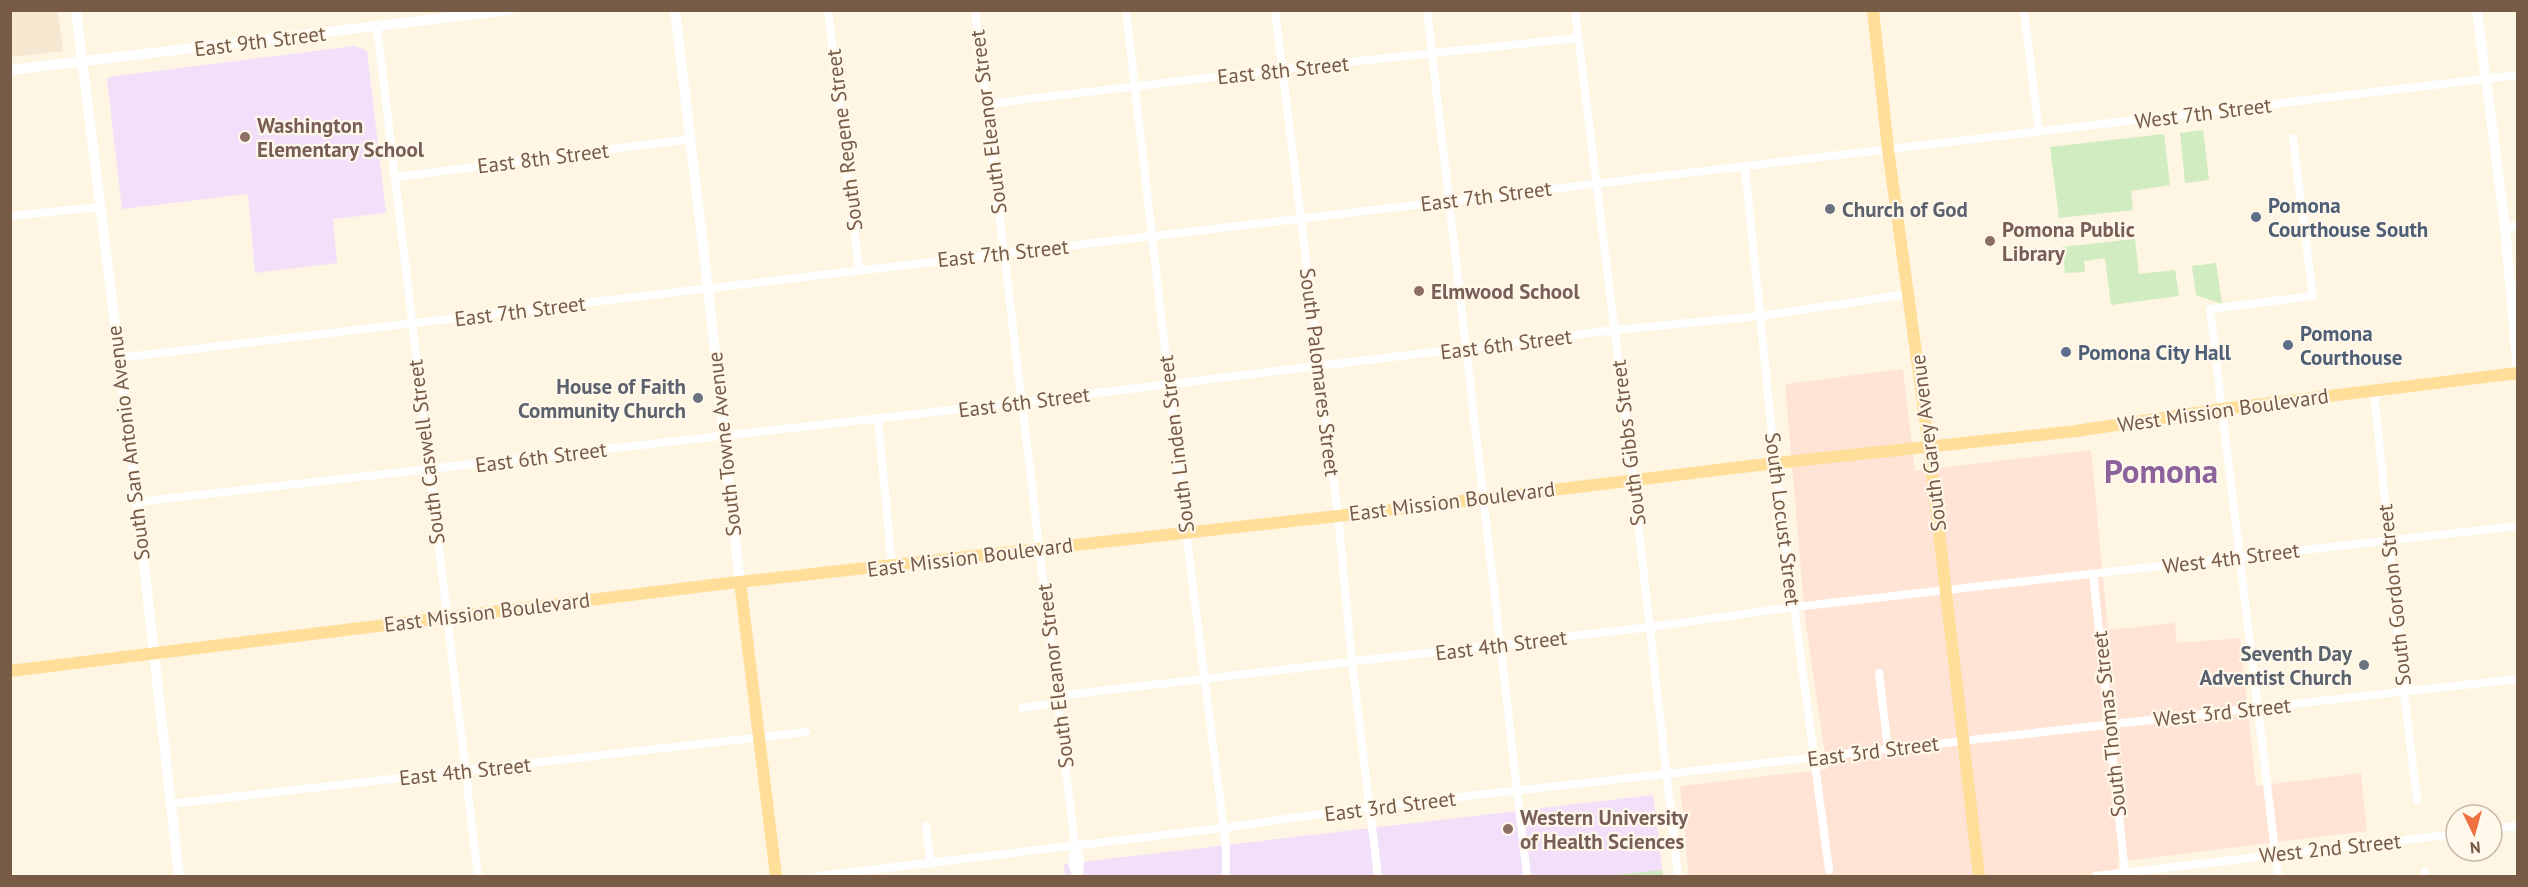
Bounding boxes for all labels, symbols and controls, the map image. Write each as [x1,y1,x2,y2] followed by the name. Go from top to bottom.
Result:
[193,20,327,62] street label: East 9th Street
[963,28,1013,216] street label: South Eleanor Street
[819,47,869,233] street label: South Regene Street
[1216,50,1350,90] street label: East 8th Street
[2133,91,2273,135] street label: West 7th Street
[257,112,425,163] place label: Washington Elementary School
[238,130,252,144] marker: Washington Elementary School
[476,137,610,179] street label: East 8th Street
[1419,175,1553,217] street label: East 7th Street
[2268,192,2428,243] place label: Pomona Courthouse South
[1842,196,1968,223] place label: Church of God
[1823,202,1837,216] marker: Church of God
[2249,210,2263,224] marker: Pomona Courthouse South
[2002,216,2135,267] place label: Pomona Public Library
[936,233,1070,273] street label: East 7th Street
[1983,234,1997,248] marker: Pomona Public Library
[1294,266,1346,478] street label: South Palomares Street
[1431,278,1580,305] place label: Elmwood School
[1412,284,1426,298] marker: Elmwood School
[453,290,587,332] street label: East 7th Street
[2300,320,2402,371] place label: Pomona Courthouse
[1439,323,1573,365] street label: East 6th Street
[100,324,156,562] street label: South San Antonio Avenue
[2281,338,2295,352] marker: Pomona Courthouse
[2078,339,2232,366] place label: Pomona City Hall
[2059,345,2073,359] marker: Pomona City Hall
[701,350,747,538] street label: South Towne Avenue
[1904,353,1952,533] street label: South Garey Avenue
[1152,354,1200,534] street label: South Linden Street
[401,358,451,546] street label: South Caswell Street
[1604,358,1652,528] street label: South Gibbs Street
[518,373,686,424] place label: House of Faith Community Church
[957,381,1091,423] street label: East 6th Street
[2116,382,2330,438] street label: West Mission Boulevard
[691,391,705,405] marker: House of Faith Community Church
[1759,431,1807,607] street label: South Locust Street
[474,436,608,478] street label: East 6th Street
[2104,449,2218,492] district label: Pomona
[1347,475,1557,527] street label: East Mission Boulevard
[2371,503,2417,687] street label: South Gordon Street
[865,531,1075,583] street label: East Mission Boulevard
[2161,536,2301,580] street label: West 4th Street
[1030,582,1080,770] street label: South Eleanor Street
[382,586,592,638] street label: East Mission Boulevard
[1434,624,1568,666] street label: East 4th Street
[2086,629,2132,819] street label: South Thomas Street
[2199,640,2353,691] place label: Seventh Day Adventist Church
[2357,658,2371,672] marker: Seventh Day Adventist Church
[2152,691,2292,733] street label: West 3rd Street
[1806,730,1940,772] street label: East 3rd Street
[398,751,532,791] street label: East 4th Street
[1323,785,1457,827] street label: East 3rd Street
[2444,803,2504,863] north arrow
[1520,804,1689,855] place label: Western University of Health Sciences
[1501,822,1515,836] marker: Western University of Health Sciences
[2258,827,2402,869] street label: West 2nd Street
[2469,838,2481,858] text: N

